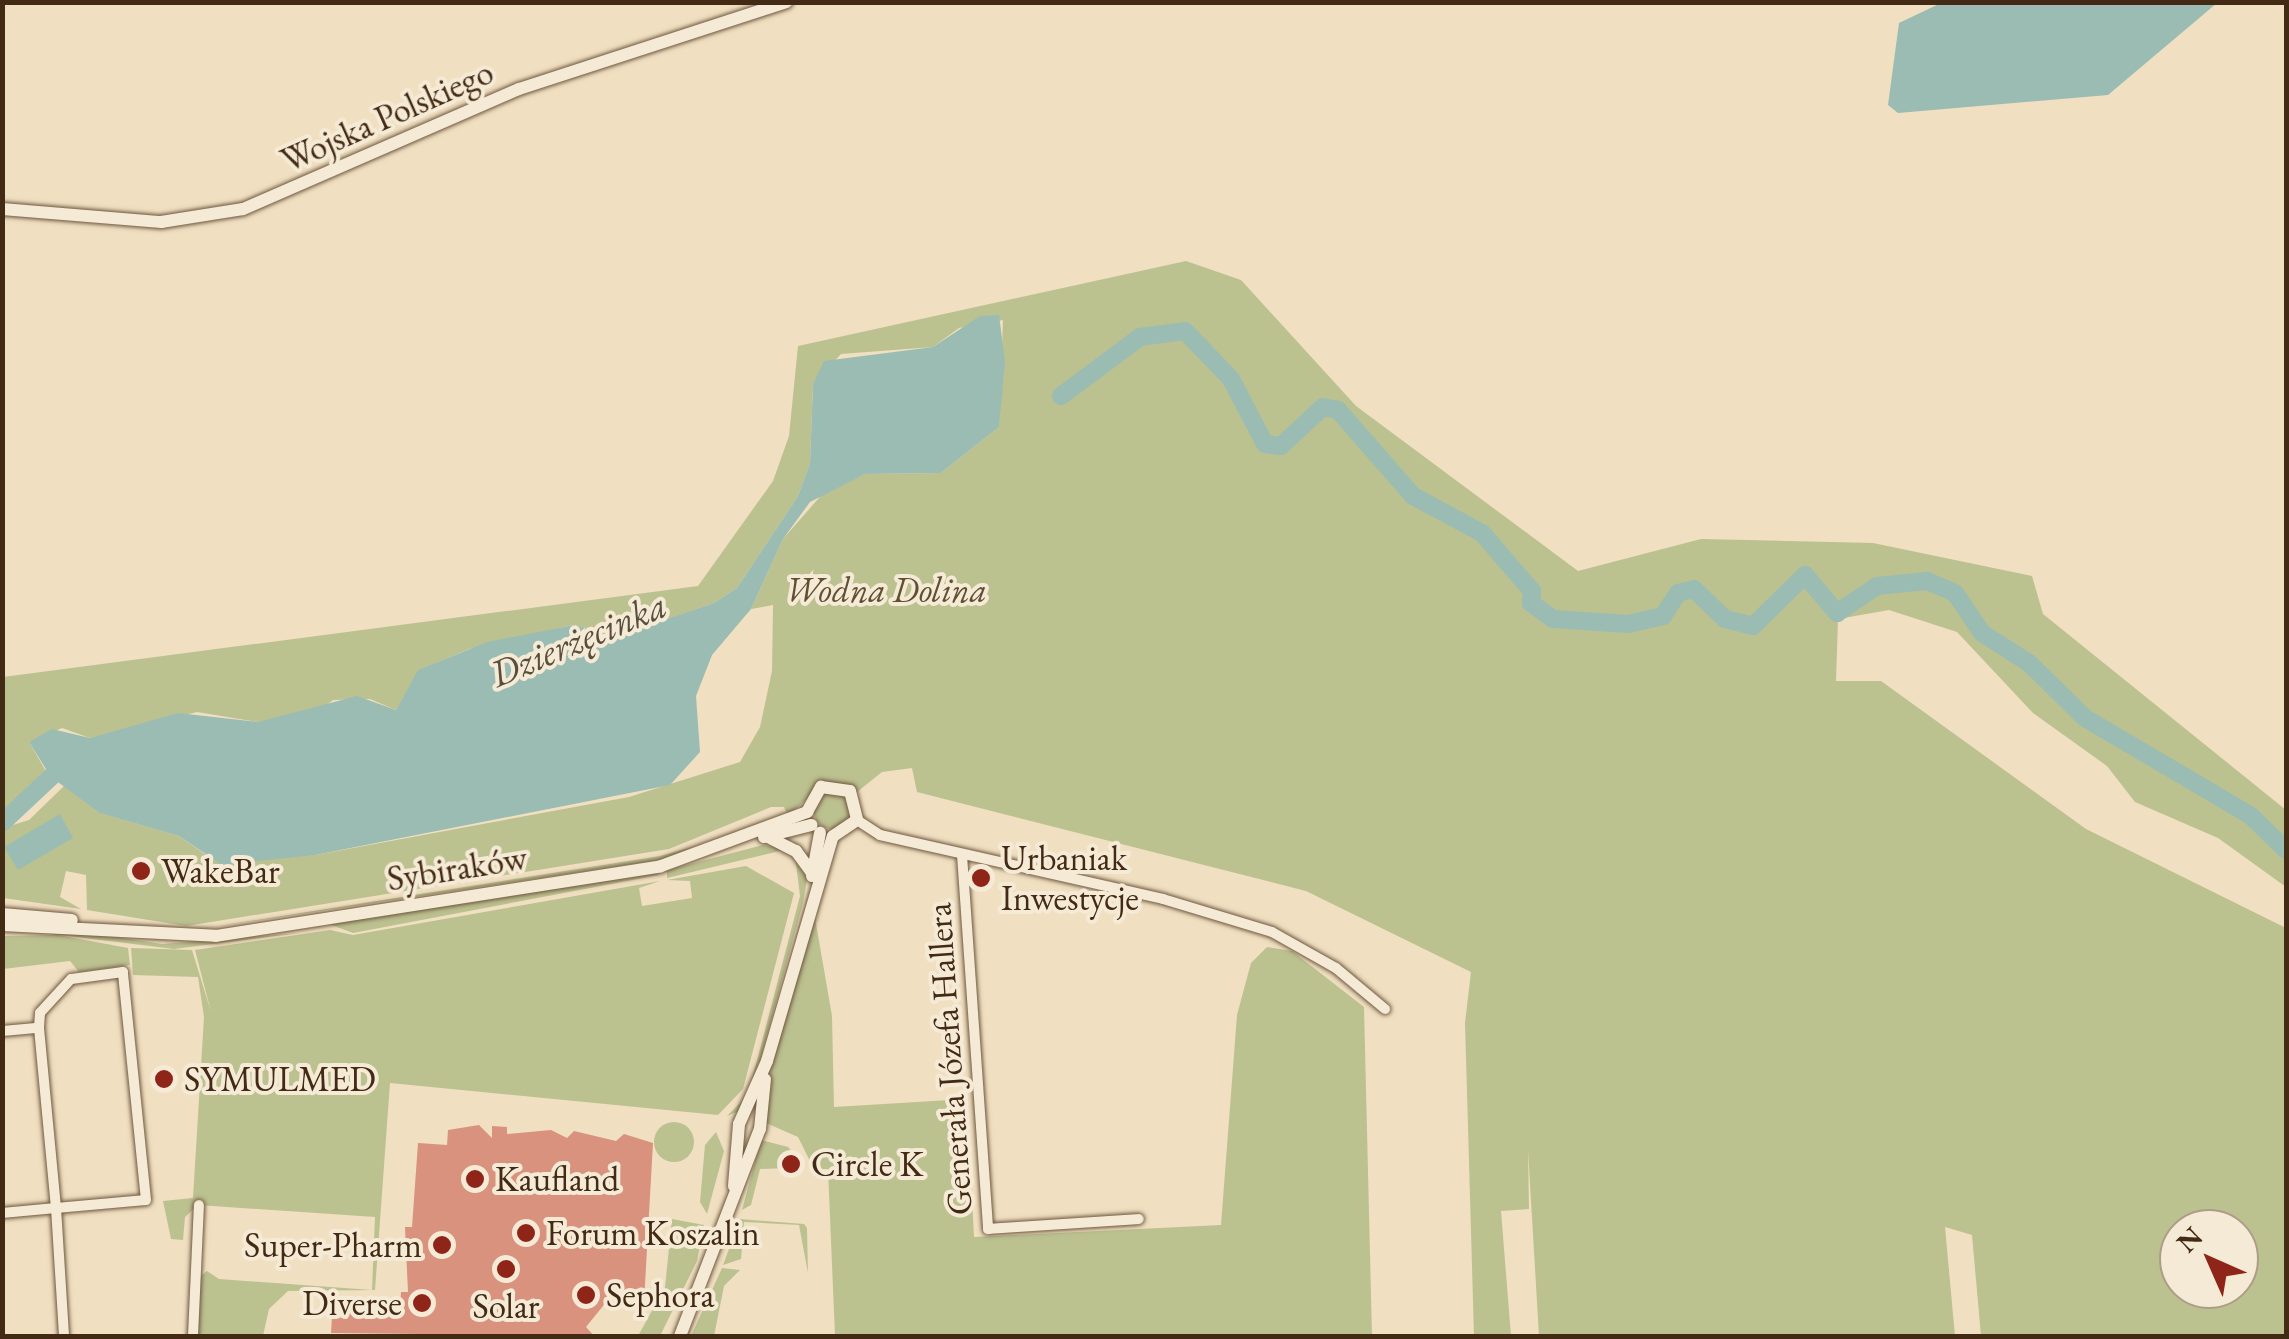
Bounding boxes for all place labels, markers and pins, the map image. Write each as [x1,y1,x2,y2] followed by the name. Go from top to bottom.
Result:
[1001,837,1139,919] place label: Urbaniak Inwestycje
[161,850,280,892] place label: WakeBar
[130,860,152,882] marker: WakeBar
[970,867,992,889] marker: Urbaniak Inwestycje
[184,1058,376,1100] place label: SYMULMED
[153,1068,175,1090] marker: SYMULMED
[811,1143,923,1185] place label: Circle K
[780,1153,802,1175] marker: Circle K
[495,1158,619,1200] place label: Kaufland
[464,1168,486,1190] marker: Kaufland
[546,1212,760,1254] place label: Forum Koszalin
[515,1222,537,1244] marker: Forum Koszalin
[244,1224,422,1266] place label: Super-Pharm
[431,1234,453,1256] marker: Super-Pharm
[495,1258,517,1280] marker: Solar
[606,1274,715,1316] place label: Sephora
[302,1282,402,1324] place label: Diverse
[575,1284,597,1306] marker: Sephora
[472,1285,540,1327] place label: Solar
[411,1292,433,1314] marker: Diverse

